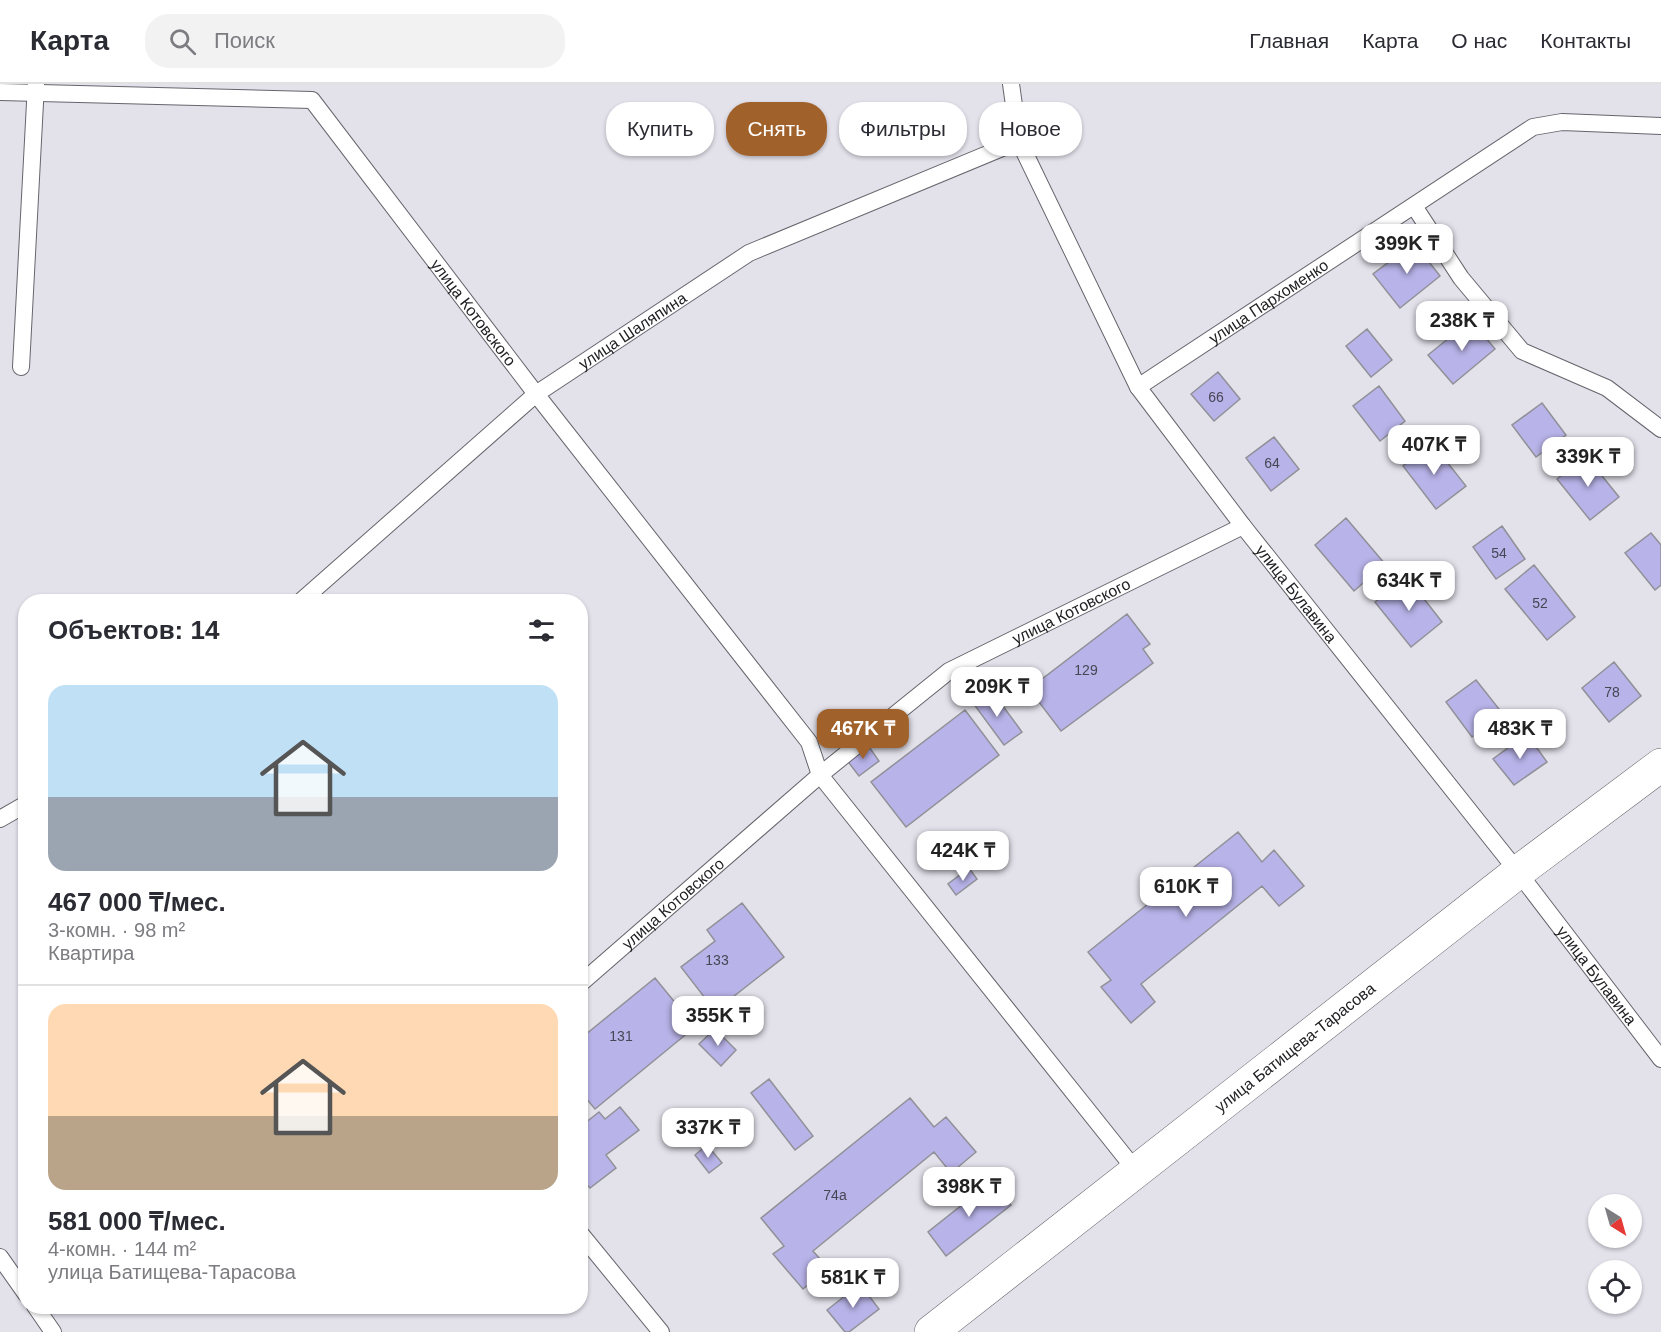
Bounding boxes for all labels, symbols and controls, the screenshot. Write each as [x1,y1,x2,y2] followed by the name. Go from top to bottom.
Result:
[145,14,565,68] search box
[30,25,109,56] text: Карта
[166,25,199,58] icon: search
[214,28,275,53] text: Поиск
[1249,29,1329,52] text: Главная
[1362,29,1418,52] text: Карта
[1451,29,1507,52] text: О нас
[1540,29,1631,52] text: Контакты
[606,102,714,156] chip: Купить
[726,102,827,156] chip: Снять
[839,102,967,156] chip: Фильтры
[979,102,1082,156] chip: Новое
[1358,224,1456,275] pin: 399K ₸
[1375,232,1439,254] text: 399K ₸
[428,256,520,369] street label: улица Котовского
[1206,256,1331,347] street label: улица Пархоменко
[575,289,689,372] street label: улица Шаляпина
[1413,301,1511,352] pin: 238K ₸
[1430,309,1494,331] text: 238K ₸
[1208,389,1224,405] house number: 66
[1385,425,1483,476] pin: 407K ₸
[1402,433,1466,455] text: 407K ₸
[1539,437,1637,488] pin: 339K ₸
[1556,445,1620,467] text: 339K ₸
[1264,455,1280,471] house number: 64
[1253,541,1340,646] street label: улица Булавина
[1491,545,1507,561] house number: 54
[1360,561,1458,612] pin: 634K ₸
[1377,569,1441,591] text: 634K ₸
[1009,575,1133,647] street label: улица Котовского
[1532,595,1548,611] house number: 52
[525,614,558,647] icon: filters
[48,615,219,645] text: Объектов: 14
[1074,662,1098,678] house number: 129
[948,667,1046,718] pin: 209K ₸
[965,675,1029,697] text: 209K ₸
[1604,684,1620,700] house number: 78
[814,709,912,760] pin: 467K ₸
[1471,709,1569,760] pin: 483K ₸
[831,717,895,739] text: 467K ₸
[1488,717,1552,739] text: 483K ₸
[249,724,357,832] icon: home
[914,831,1012,882] pin: 424K ₸
[931,839,995,861] text: 424K ₸
[618,854,727,952] street label: улица Котовского
[1137,867,1235,918] pin: 610K ₸
[1154,875,1218,897] text: 610K ₸
[48,887,226,917] text: 467 000 ₸/мес.
[48,919,185,941] text: 3-комн. · 98 m²
[1554,923,1640,1028] street label: улица Булавина
[48,942,134,964] text: Квартира
[705,952,729,968] house number: 133
[1211,979,1378,1115] street label: улица Батищева-Тарасова
[669,996,767,1047] pin: 355K ₸
[686,1004,750,1026] text: 355K ₸
[609,1028,633,1044] house number: 131
[249,1043,357,1151] icon: home
[659,1108,757,1159] pin: 337K ₸
[676,1116,740,1138] text: 337K ₸
[920,1167,1018,1218] pin: 398K ₸
[937,1175,1001,1197] text: 398K ₸
[823,1187,847,1203] house number: 74а
[1588,1194,1642,1248] north arrow
[1588,1194,1642,1314] map controls
[48,1206,226,1236] text: 581 000 ₸/мес.
[48,1238,196,1260] text: 4-комн. · 144 m²
[804,1258,902,1309] pin: 581K ₸
[1588,1260,1642,1314] button: locate
[48,1261,296,1283] text: улица Батищева-Тарасова
[821,1266,885,1288] text: 581K ₸

